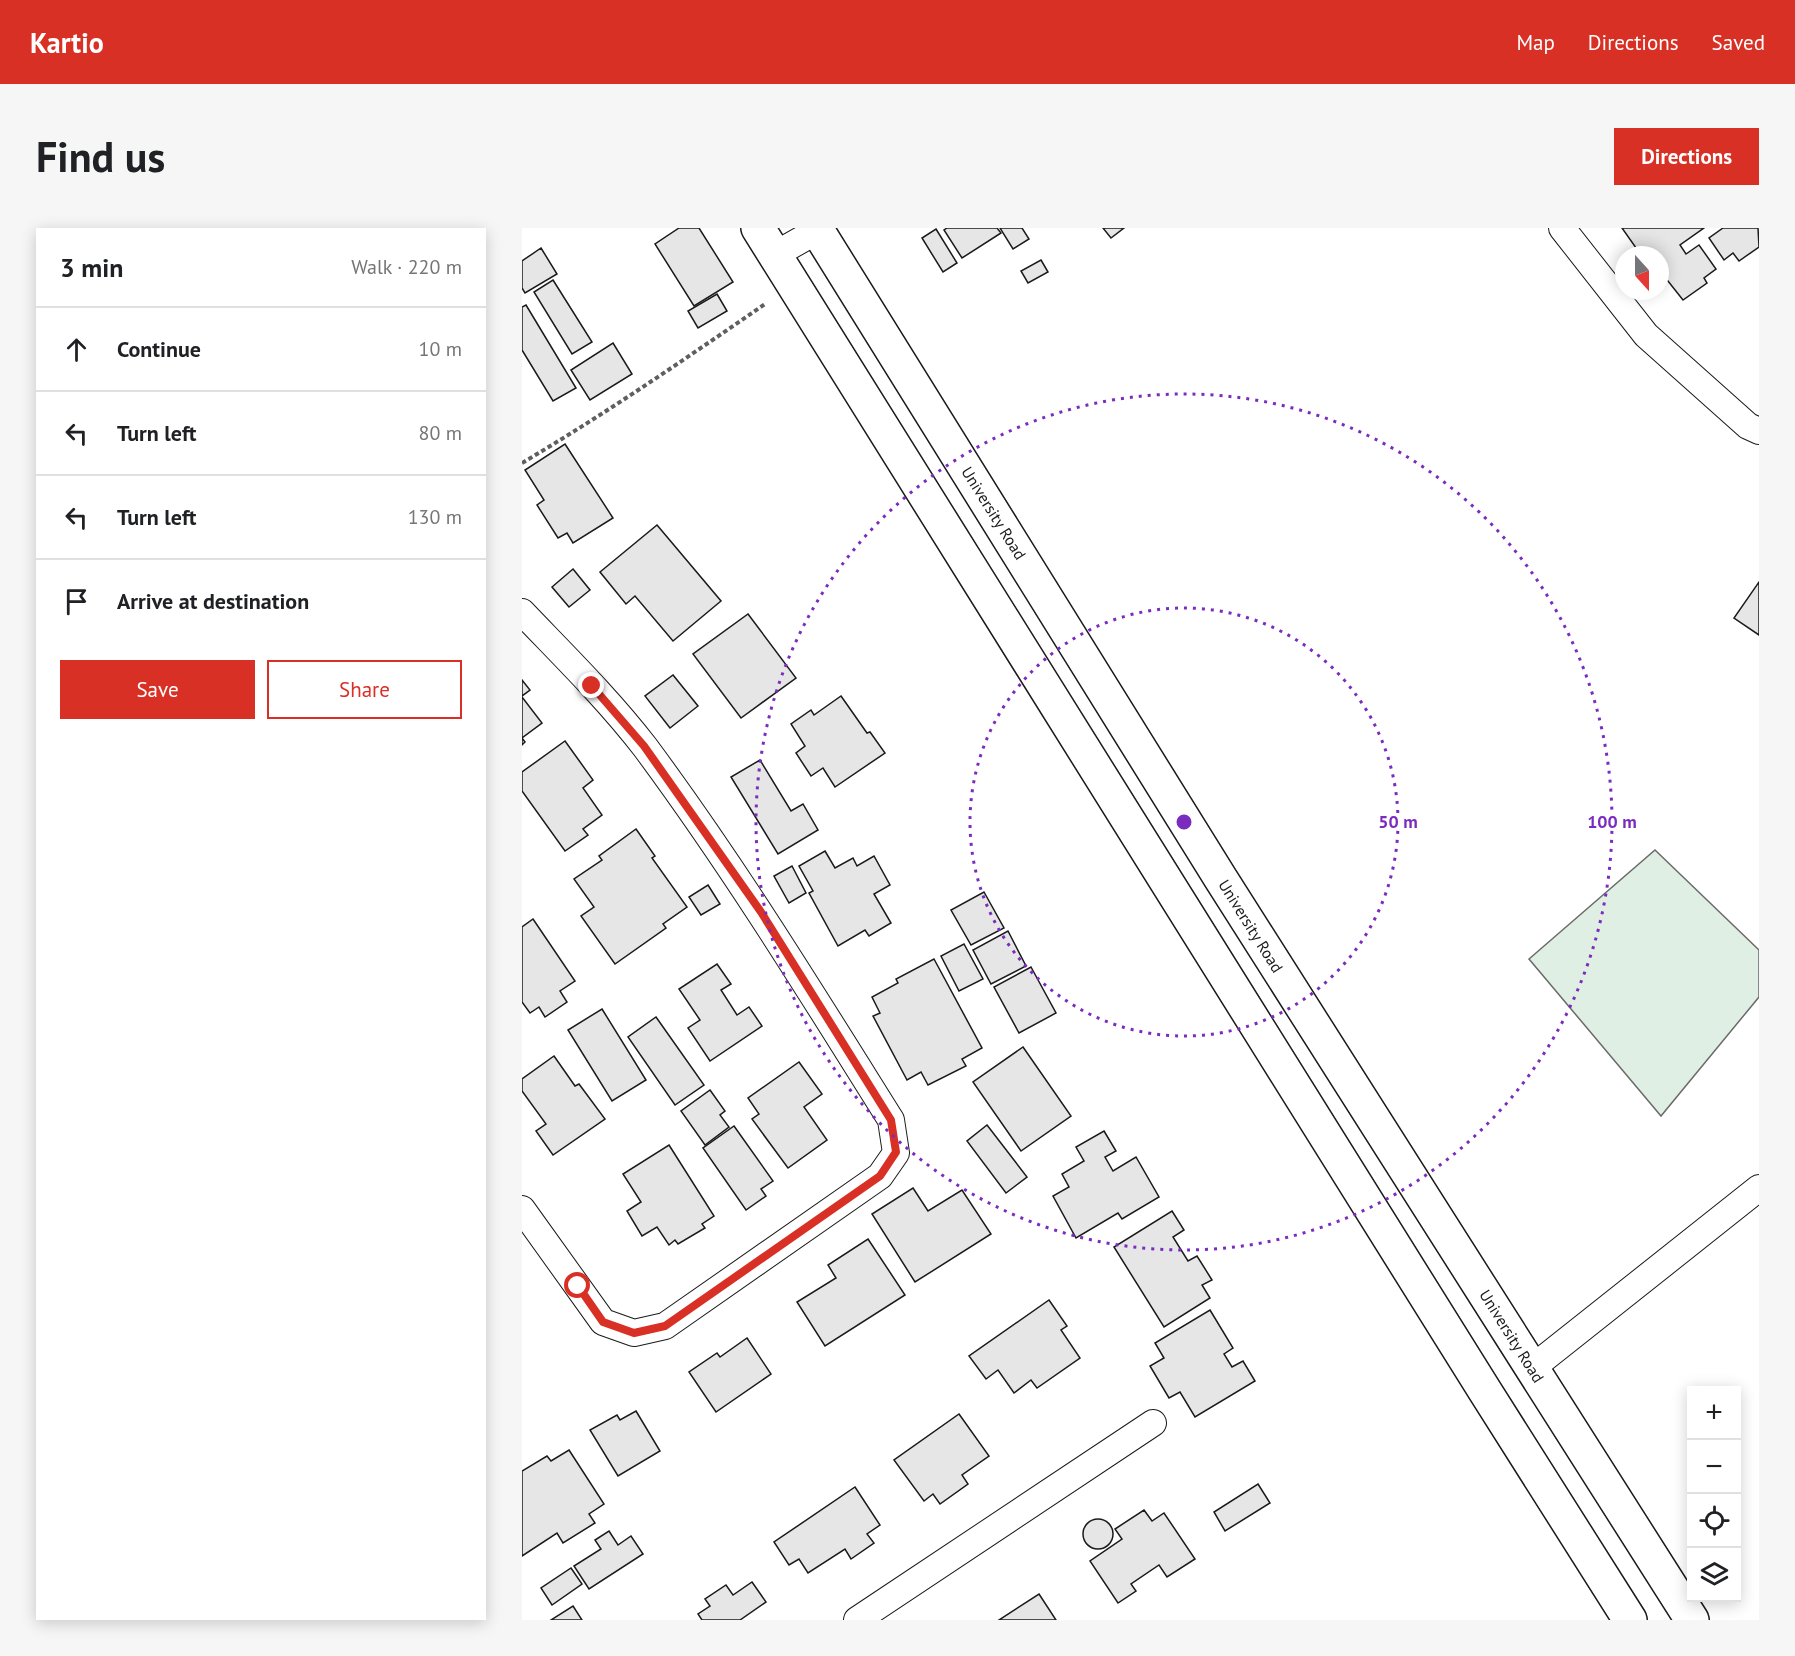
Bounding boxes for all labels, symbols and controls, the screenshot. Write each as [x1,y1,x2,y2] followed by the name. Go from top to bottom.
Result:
[30,24,104,61] text: Kartio
[1516,29,1555,56] text: Map
[1588,29,1679,56] text: Directions
[1712,29,1765,56] text: Saved
[1614,128,1759,185] button: Directions
[36,129,165,184] text: Find us
[1615,246,1669,300] north arrow
[60,251,123,284] text: 3 min
[351,254,462,280] text: Walk · 220 m
[60,333,93,366] icon: ahead
[117,335,201,363] text: Continue
[419,336,462,362] text: 10 m
[60,417,93,450] icon: left
[117,419,197,447] text: Turn left
[419,420,462,446] text: 80 m
[957,463,1031,563] street label: University Road
[60,501,93,534] icon: left
[117,503,197,531] text: Turn left
[408,504,462,530] text: 130 m
[60,585,93,618] icon: arrive
[117,587,309,615] text: Arrive at destination
[60,660,255,719] button: Save
[267,660,462,719] button: Share
[578,672,604,698] route end
[1378,810,1418,833] text: 50 m
[1587,810,1637,833] text: 100 m
[1174,812,1194,832] centre of rings
[1214,876,1288,976] street label: University Road
[564,1272,590,1298] route start
[1475,1286,1549,1386] street label: University Road
[1687,1386,1741,1602] map controls
[1687,1386,1741,1440] button: +
[1687,1440,1741,1494] button: −
[1687,1494,1741,1548] button: locate
[1687,1548,1741,1602] button: layers

